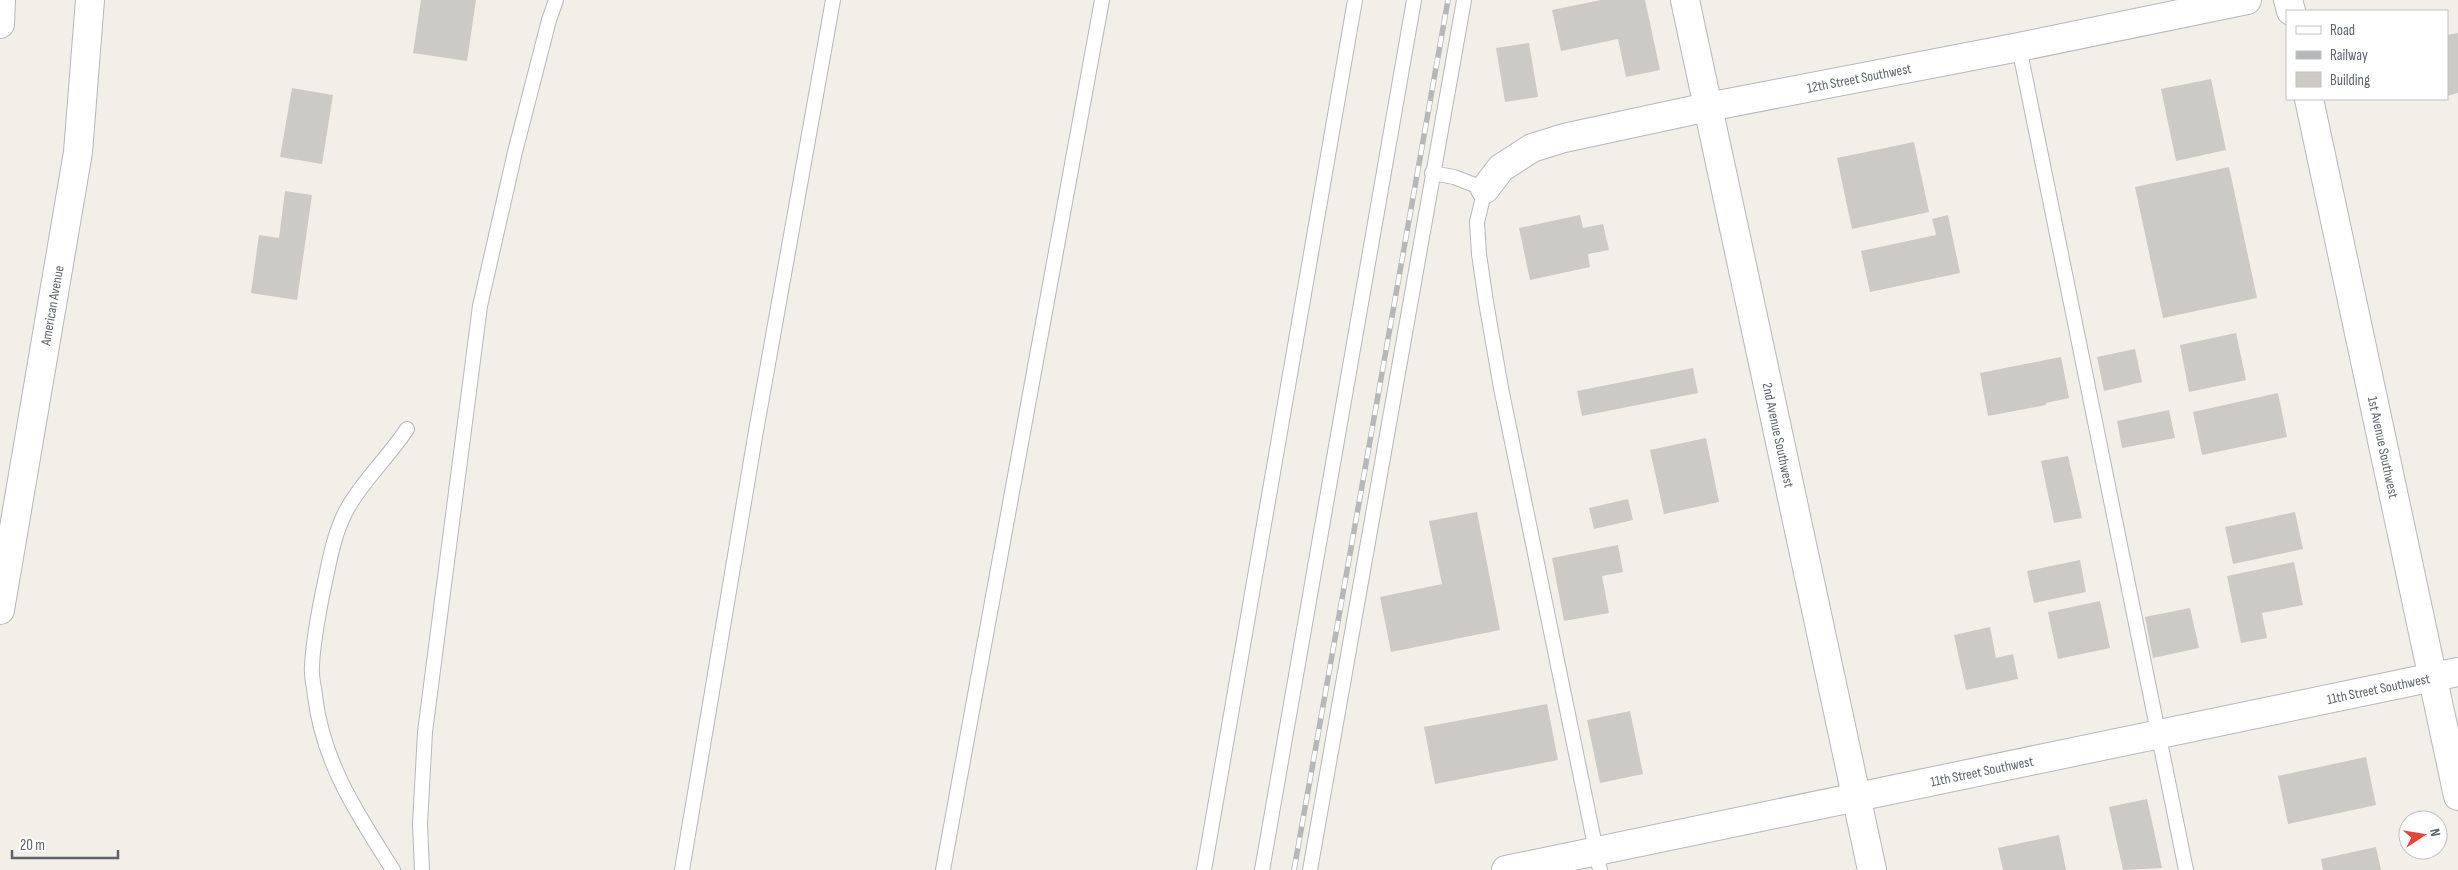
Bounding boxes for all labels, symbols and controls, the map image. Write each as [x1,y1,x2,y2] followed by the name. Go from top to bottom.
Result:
[2286,10,2448,100] legend
[2330,21,2355,40] text: Road
[2330,46,2368,65] text: Railway
[1806,60,1913,97] street label: 12th Street Southwest
[2330,71,2370,90] text: Building
[37,264,68,348] street label: American Avenue
[1758,381,1798,489] street label: 2nd Avenue Southwest
[2364,395,2402,500] street label: 1st Avenue Southwest
[2325,670,2431,708] street label: 11th Street Southwest
[1929,753,2035,791] street label: 11th Street Southwest
[2398,810,2448,860] north arrow
[2426,827,2444,838] text: N
[12,828,119,860] scale bar
[20,836,45,855] text: 20 m

